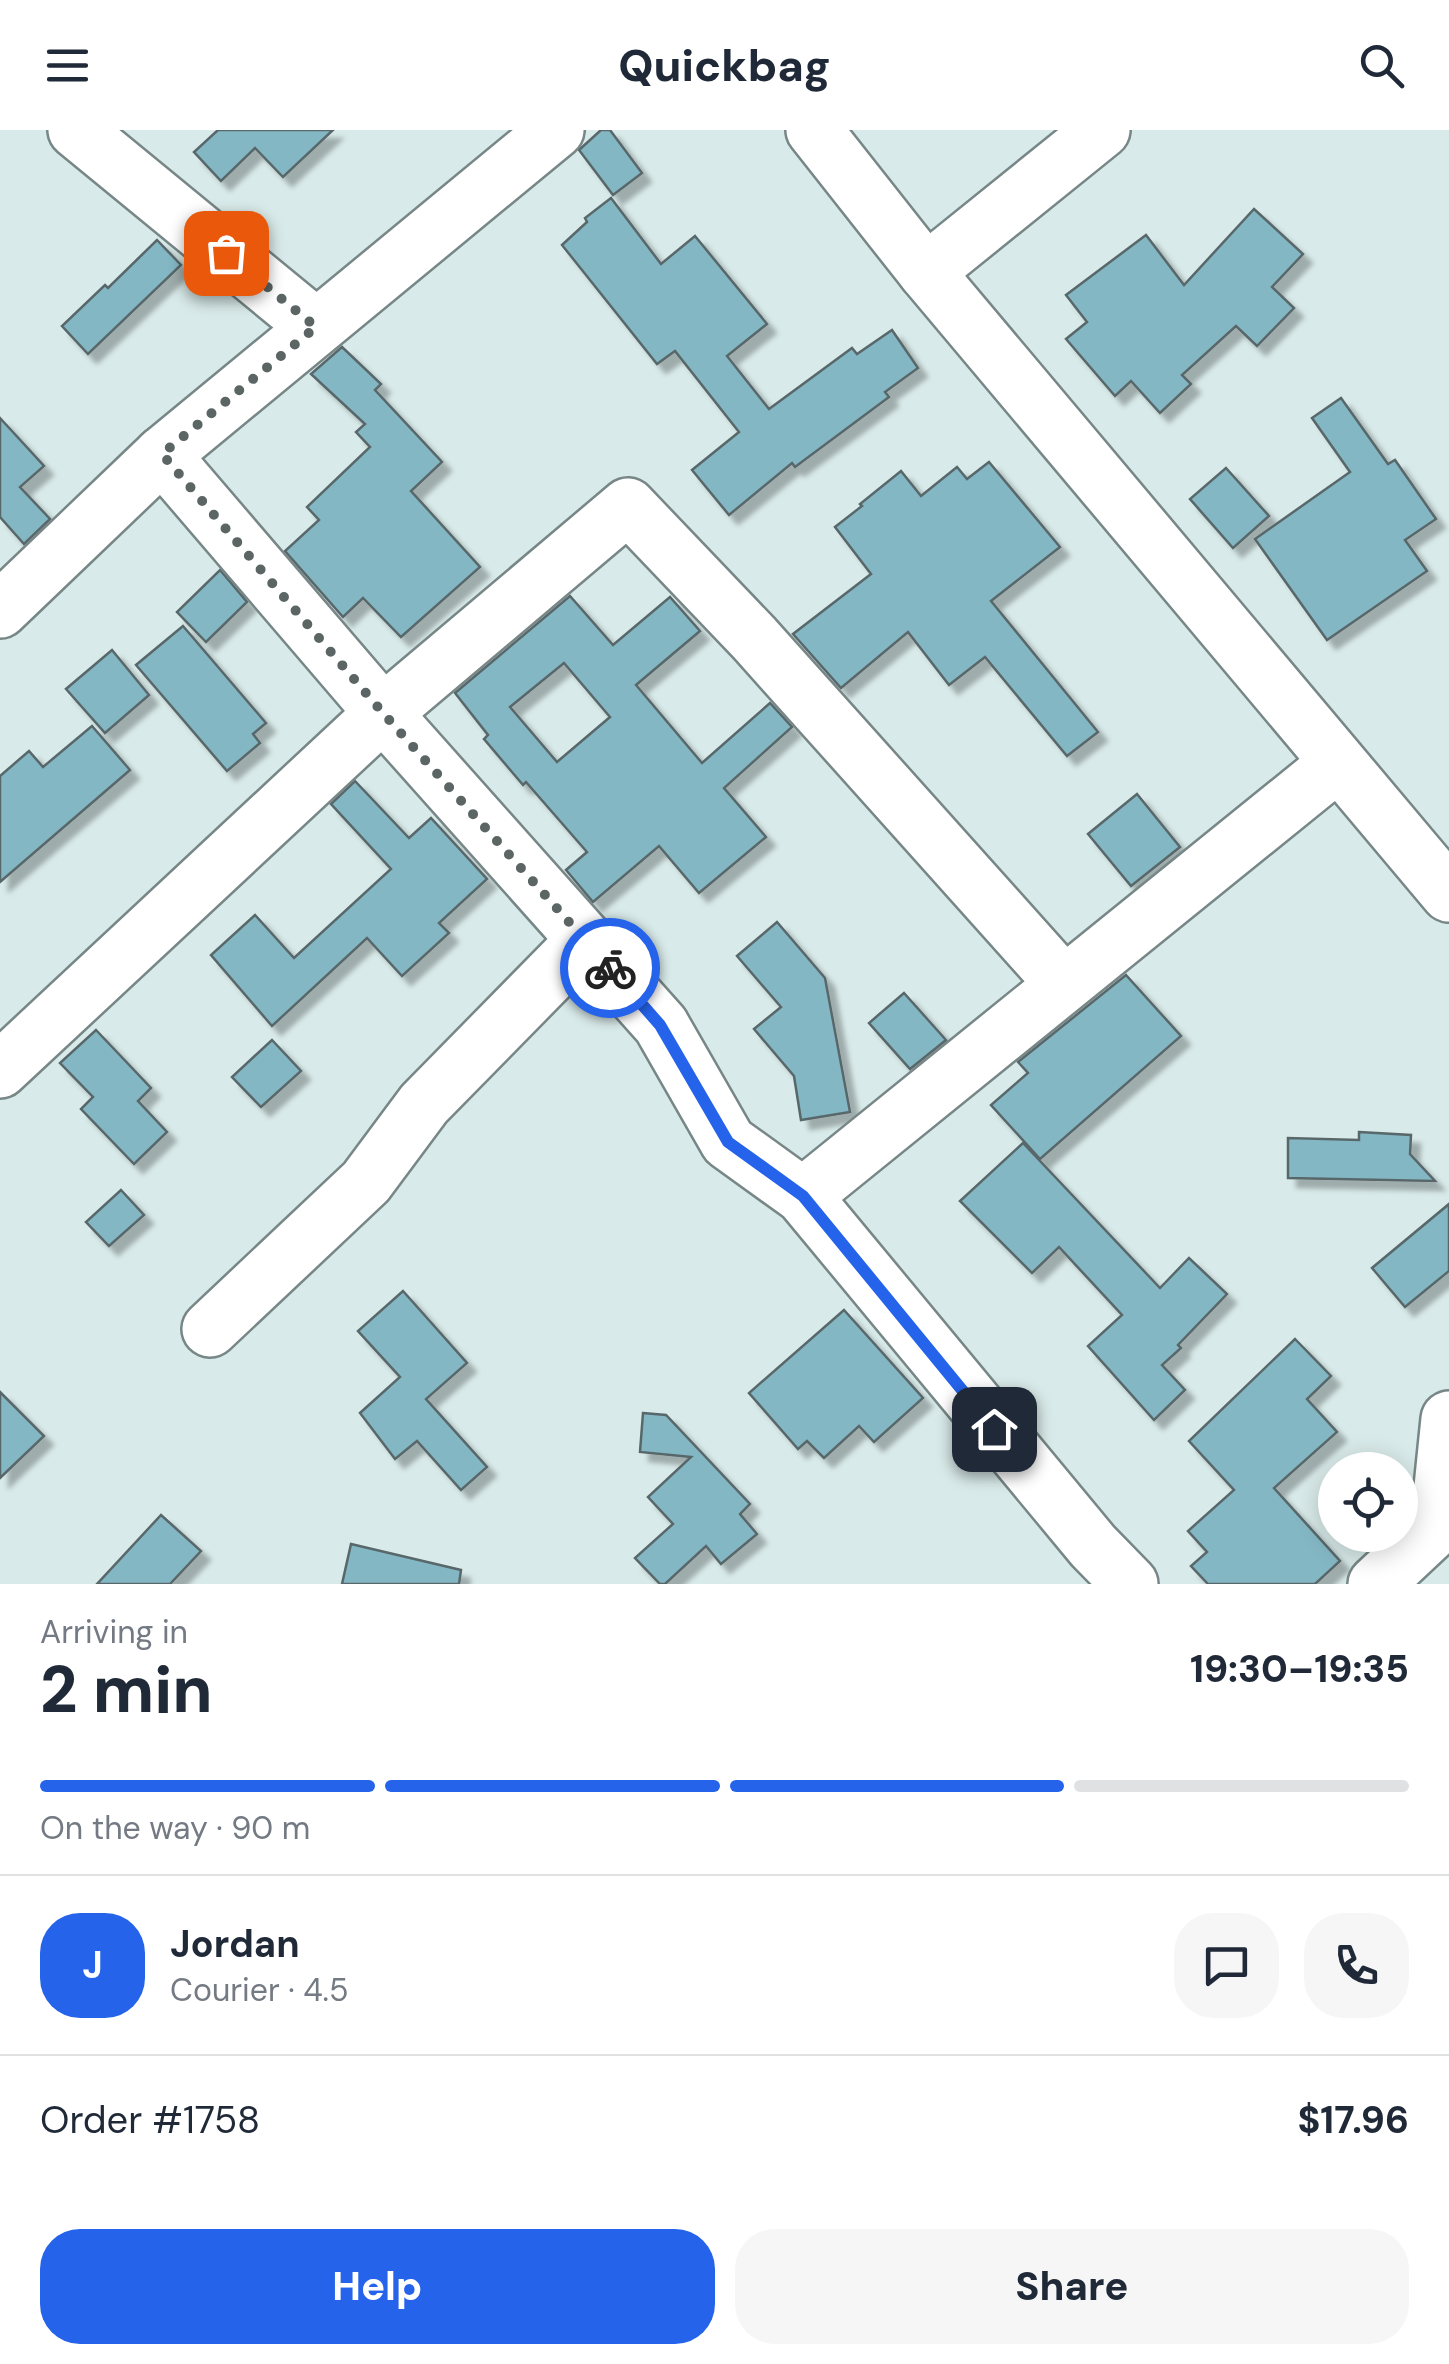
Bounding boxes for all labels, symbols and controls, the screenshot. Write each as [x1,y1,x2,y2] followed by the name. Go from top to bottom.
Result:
[618,36,831,95] text: Quickbag
[40,38,95,93] icon: menu
[1354,38,1409,93] icon: search
[184,211,269,296] pin
[199,226,254,281] icon: bag
[560,918,660,1018] courier
[583,941,638,996] icon: bike
[952,1387,1037,1472] pin
[967,1402,1022,1457] icon: home
[1318,1452,1418,1552] map controls
[1318,1452,1418,1552] button: locate
[40,1611,188,1653] text: Arriving in
[1190,1644,1409,1694] text: 19:30–19:35
[40,1648,213,1732] text: 2 min
[40,1807,310,1849] text: On the way · 90 m
[1174,1913,1279,2018] button: chat
[1304,1913,1409,2018] button: phone
[170,1919,300,1969] text: Jordan
[82,1940,103,1990] text: J
[170,1969,348,2011] text: Courier · 4.5
[40,2095,260,2145] text: Order #1758
[1297,2095,1409,2145] text: $17.96
[40,2229,715,2344] button: Help
[735,2229,1409,2344] button: Share

